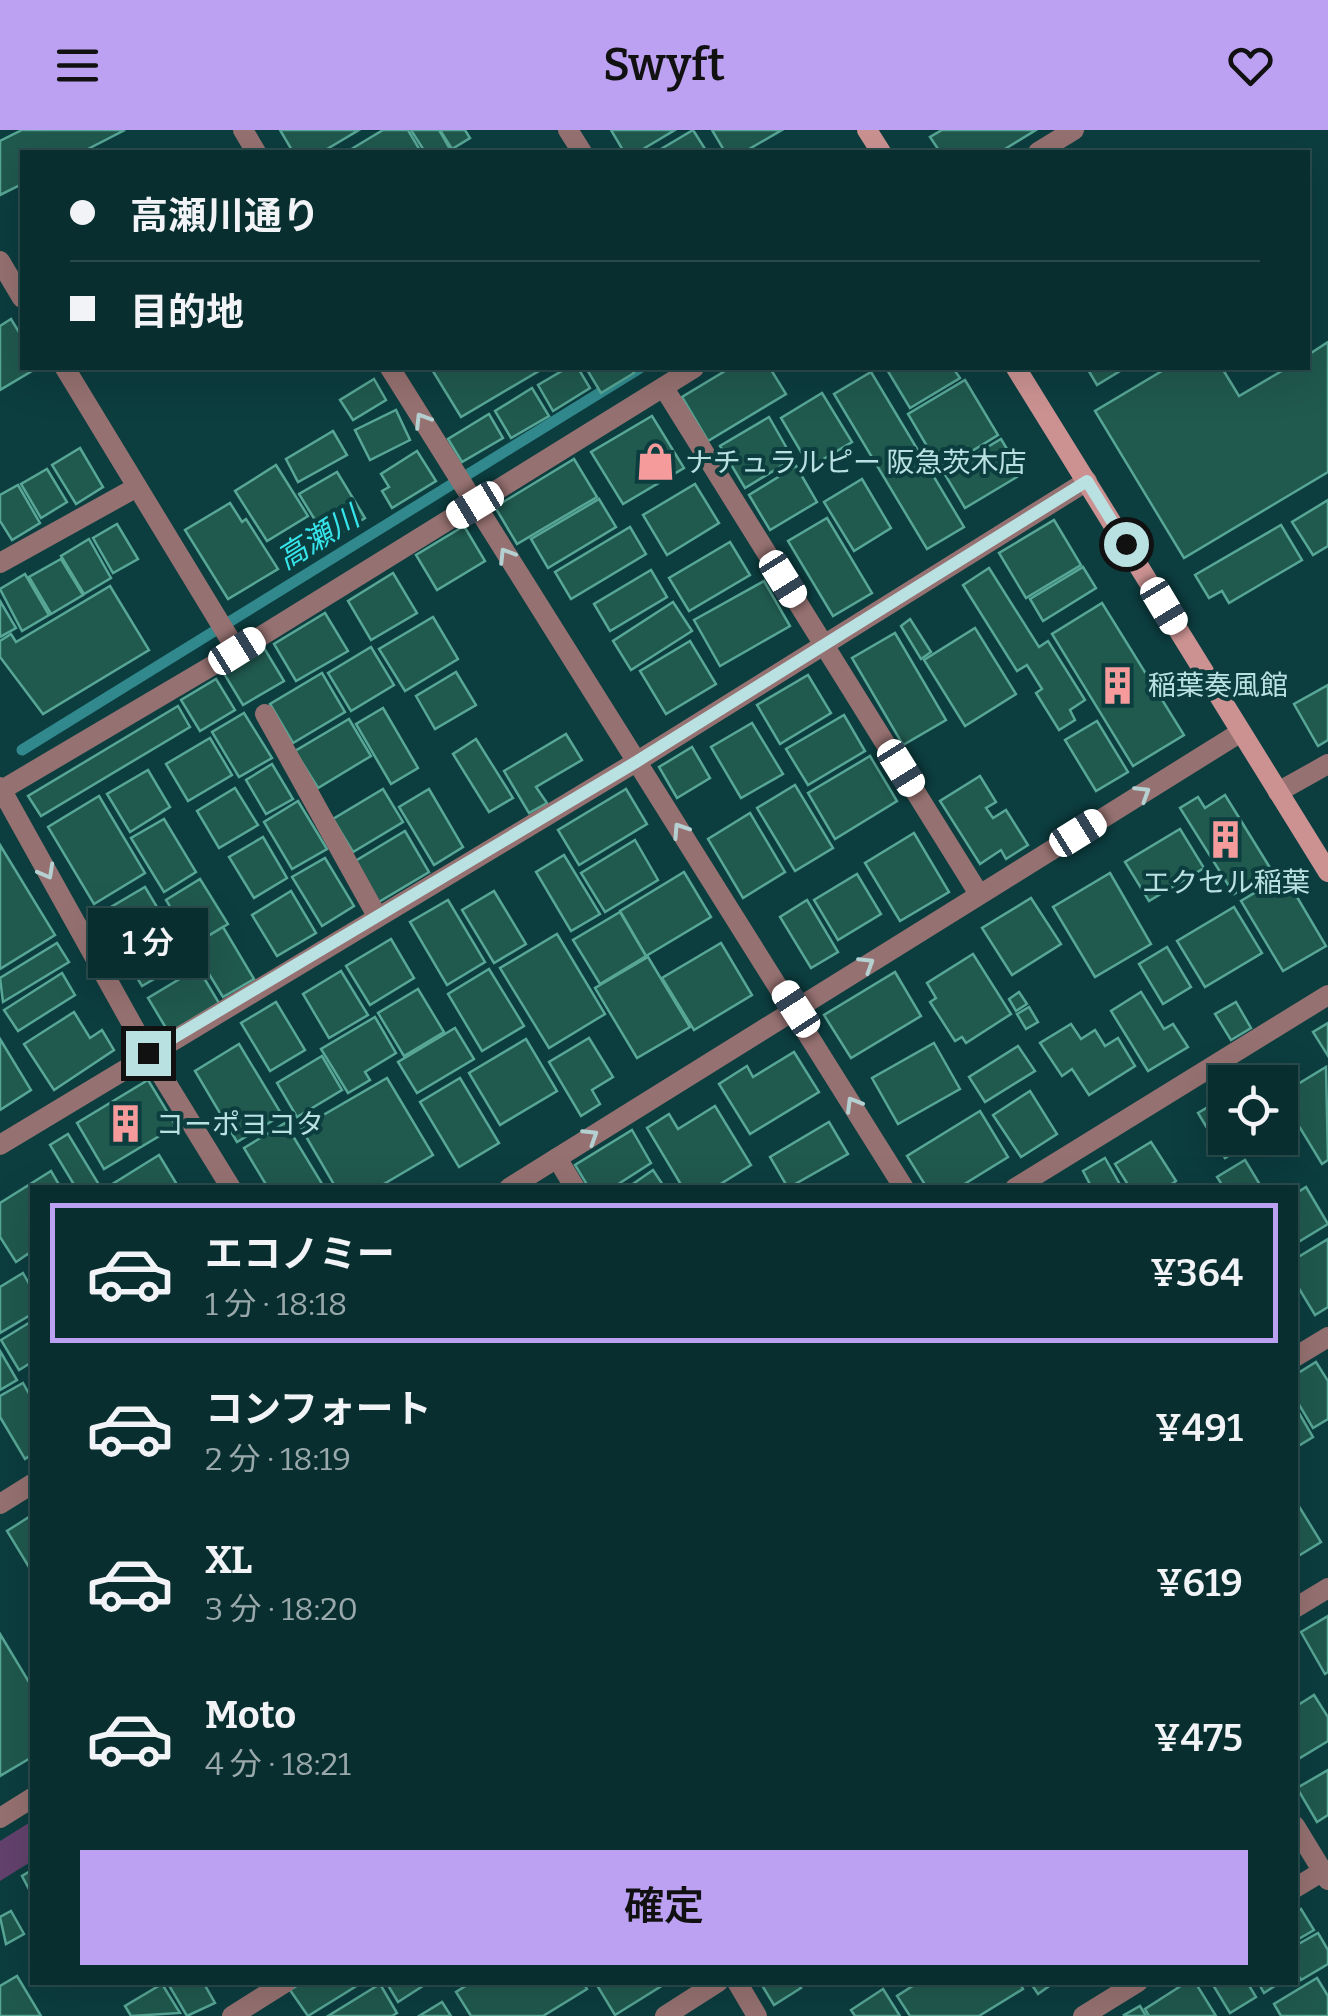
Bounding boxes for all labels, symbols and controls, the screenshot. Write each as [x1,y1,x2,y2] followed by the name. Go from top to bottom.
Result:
[50,38,105,93] icon: menu
[603,38,725,92] text: Swyft
[1223,38,1278,93] icon: heart
[130,193,320,239] text: 高瀬川通り
[130,289,244,335] text: 目的地
[415,413,434,431] one-way arrow
[634,441,676,483] shop icon: ナチュラルピー 阪急茨木店
[685,446,1027,479] place label: ナチュラルピー 阪急茨木店
[442,477,508,533] car
[270,497,368,577] water label: 高瀬川
[1104,522,1149,567] route start
[754,546,812,612] car
[500,548,519,566] one-way arrow
[1136,573,1192,639] car
[204,622,270,680] car
[1097,664,1139,706] building icon: 稲葉奏風館
[1148,669,1288,702] place label: 稲葉奏風館
[872,735,930,801] car
[1132,786,1150,805] one-way arrow
[1045,804,1111,862] car
[1205,818,1247,860] building icon: エクセル稲葉
[673,822,692,840] one-way arrow
[35,861,55,879] one-way arrow
[1142,866,1310,899] place label: エクセル稲葉
[88,908,208,978] callout: 1 分
[122,924,174,962] text: 1 分
[856,957,874,976] one-way arrow
[767,976,825,1042] car
[126,1031,171,1076] route end
[1208,1065,1298,1155] map controls
[1208,1065,1298,1155] button: locate
[847,1097,866,1115] one-way arrow
[105,1103,147,1145] building icon: コーポヨコタ
[156,1108,324,1141] place label: コーポヨコタ
[581,1129,599,1148] one-way arrow
[85,1228,175,1318] icon: car
[205,1231,395,1277] text: エコノミー
[1150,1250,1243,1296] text: ¥364
[205,1285,347,1323] text: 1 分 · 18:18
[85,1383,175,1473] icon: car
[205,1386,432,1432] text: コンフォート
[1155,1405,1243,1451] text: ¥491
[205,1440,351,1478] text: 2 分 · 18:19
[205,1537,252,1583] text: XL
[85,1538,175,1628] icon: car
[1156,1560,1243,1606] text: ¥619
[205,1590,358,1628] text: 3 分 · 18:20
[205,1692,296,1738] text: Moto
[85,1693,175,1783] icon: car
[1154,1715,1243,1761] text: ¥475
[205,1745,351,1783] text: 4 分 · 18:21
[80,1850,1248,1965] button: 確定

